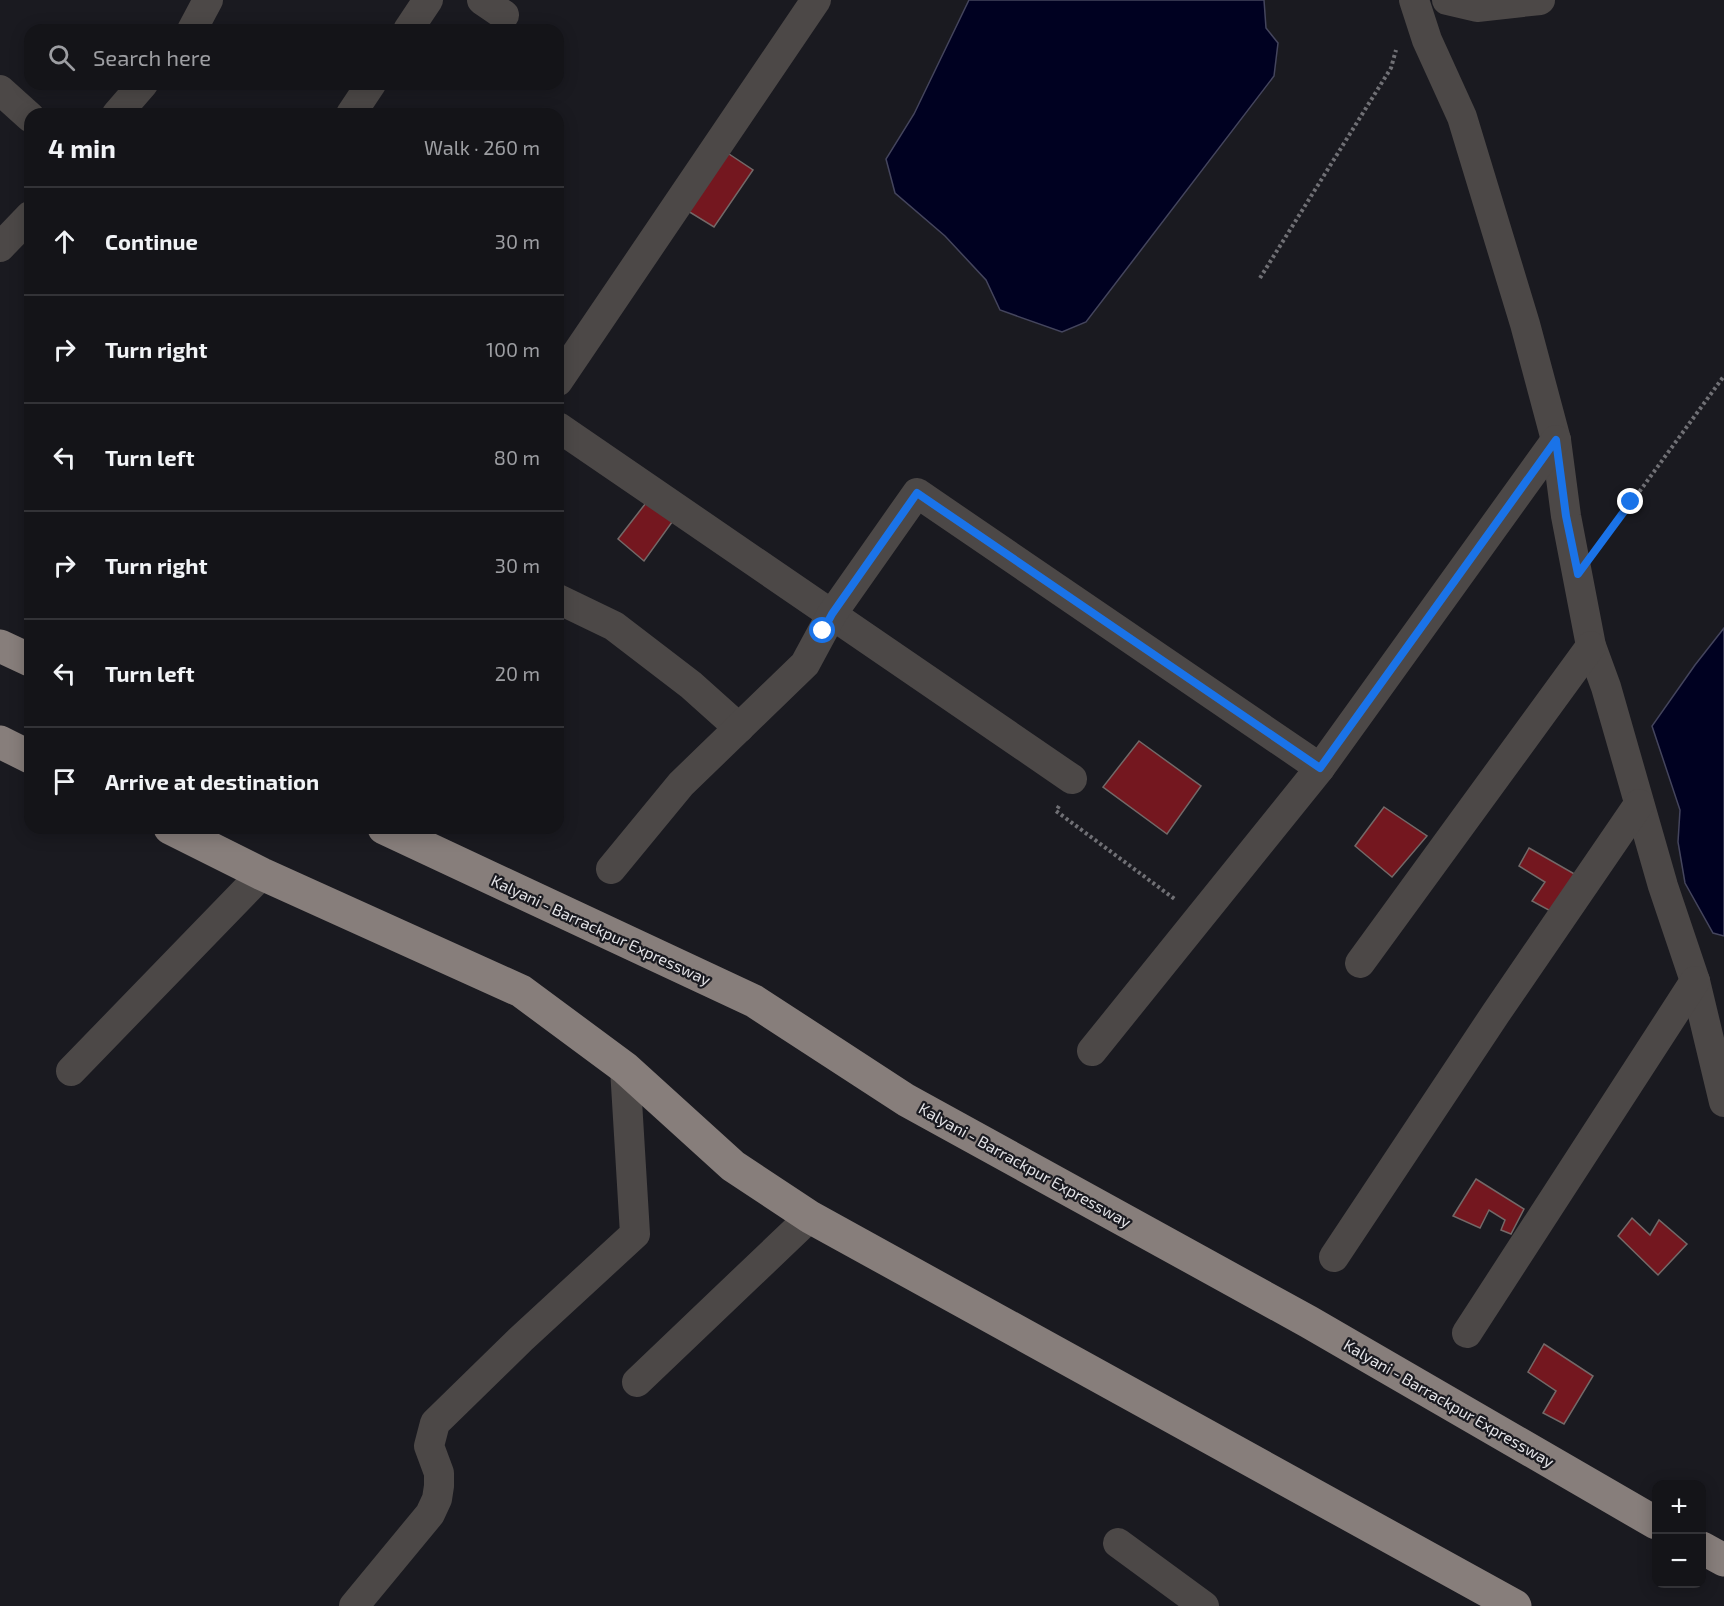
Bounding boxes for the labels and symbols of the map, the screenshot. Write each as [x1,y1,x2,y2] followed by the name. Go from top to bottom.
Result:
[1617,488,1643,514] route end
[809,617,835,643] route start
[489,870,714,989] street label: Kalyani - Barrackpur Expressway
[916,1098,1135,1231] street label: Kalyani - Barrackpur Expressway
[1341,1334,1558,1471] street label: Kalyani - Barrackpur Expressway

